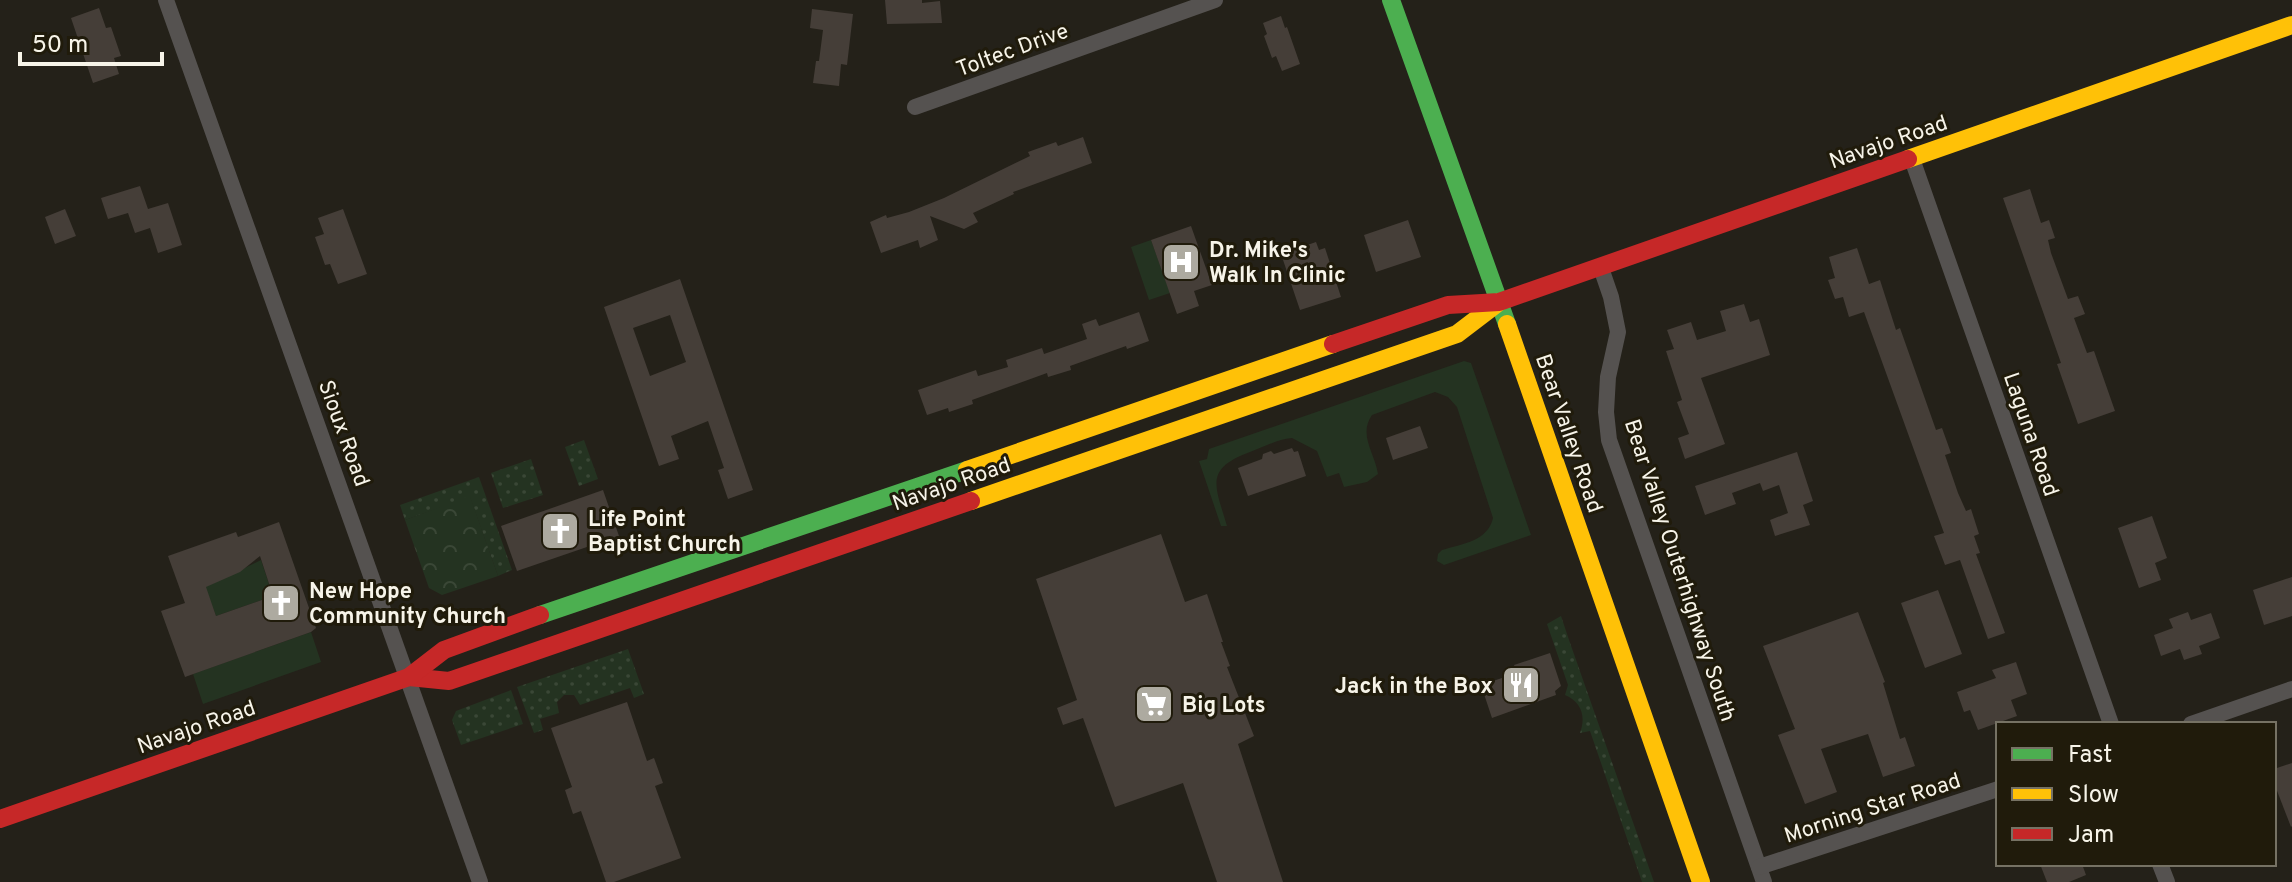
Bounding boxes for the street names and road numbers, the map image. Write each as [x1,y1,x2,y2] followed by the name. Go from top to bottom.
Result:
[953,19,1073,84] street label: Toltec Drive
[1826,111,1952,176] street label: Navajo Road
[1528,351,1607,517] street label: Bear Valley Road
[1996,369,2063,500] street label: Laguna Road
[311,377,374,491] street label: Sioux Road
[1617,416,1740,725] street label: Bear Valley Outerhighway South
[889,453,1015,518] street label: Navajo Road
[134,696,260,761] street label: Navajo Road
[1781,768,1965,851] street label: Morning Star Road

